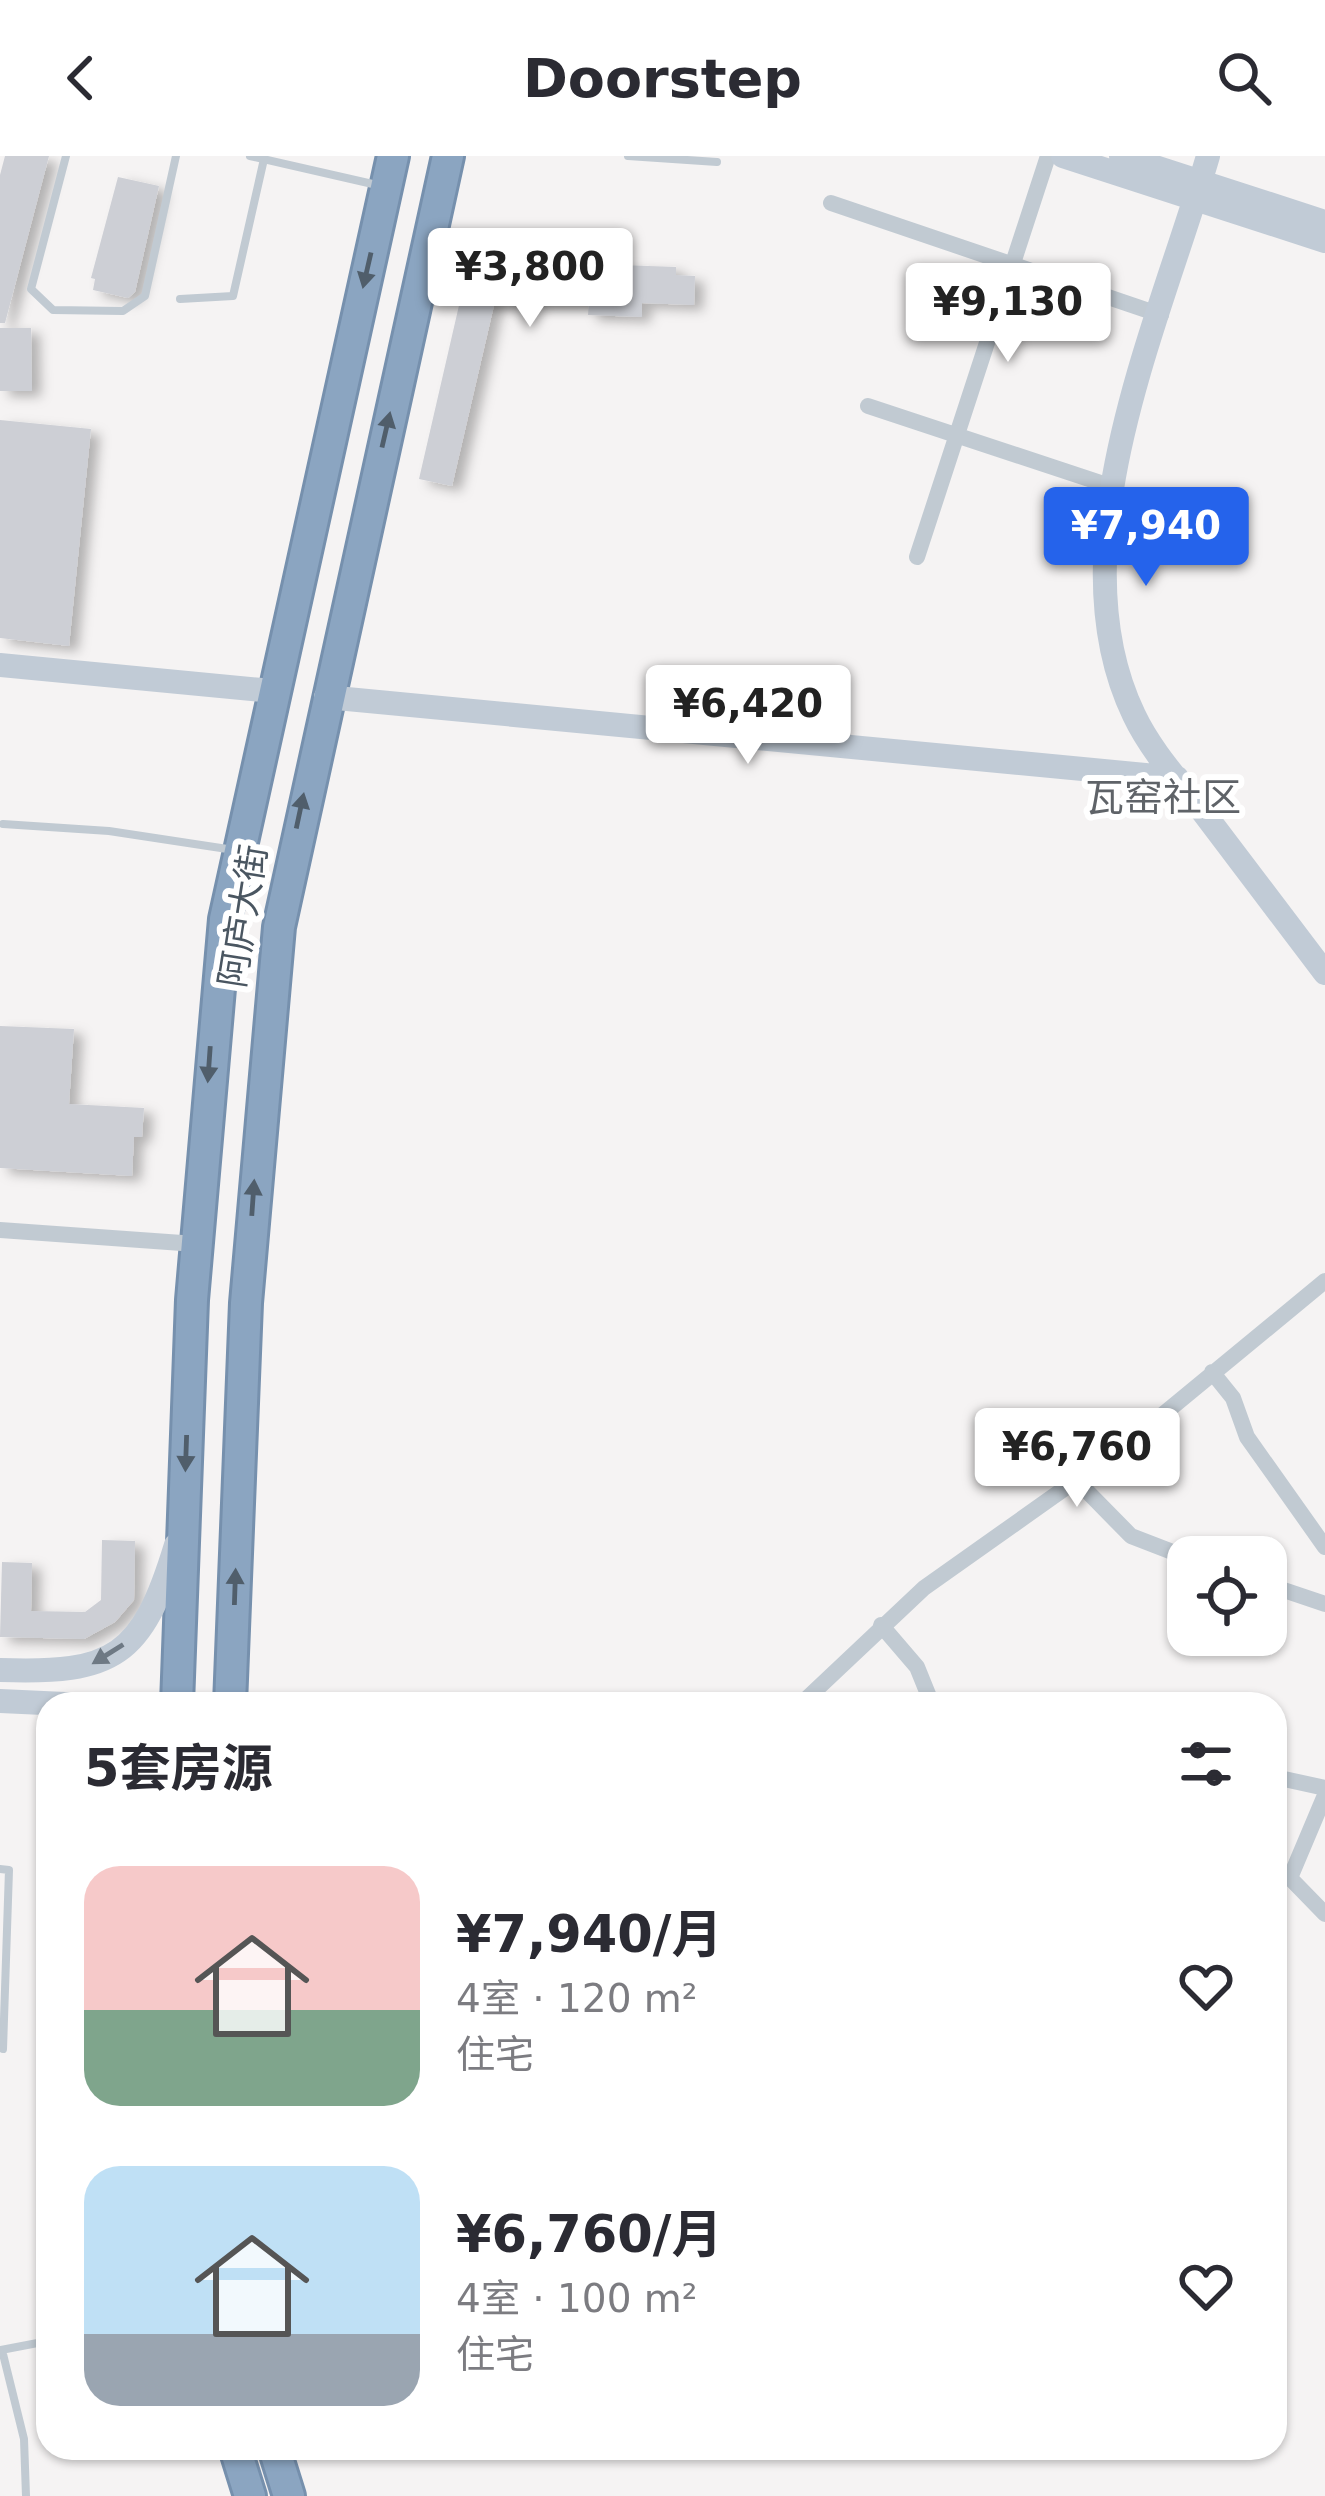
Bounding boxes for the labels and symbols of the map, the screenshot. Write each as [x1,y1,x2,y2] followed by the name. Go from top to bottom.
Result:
[432,228,628,330] pin: ¥3,800
[357,252,376,289] one-way arrow
[910,263,1106,365] pin: ¥9,130
[377,412,396,449] one-way arrow
[1048,487,1244,589] pin: ¥7,940
[650,665,846,767] pin: ¥6,420
[1085,775,1241,820] district label: 瓦窑社区
[292,791,311,829] one-way arrow
[211,842,275,990] street label: 阿庐大街
[200,1046,219,1083] one-way arrow
[244,1179,263,1216] one-way arrow
[979,1408,1175,1510] pin: ¥6,760
[176,1435,195,1473] one-way arrow
[226,1567,245,1605] one-way arrow
[92,1642,125,1664] one-way arrow

